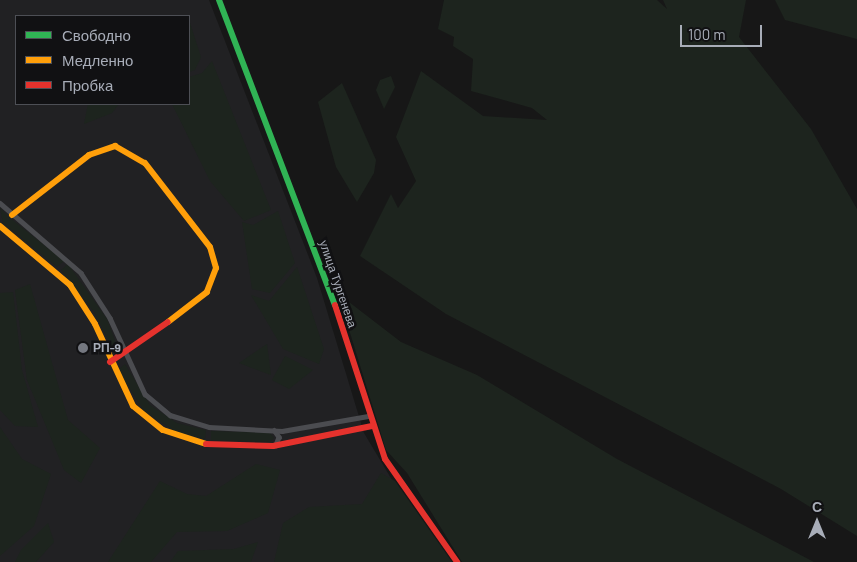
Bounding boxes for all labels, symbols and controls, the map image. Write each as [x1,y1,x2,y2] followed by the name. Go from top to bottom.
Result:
[15,15,190,105] legend
[682,15,764,47] scale bar
[688,25,726,43] text: 100 m
[62,26,131,44] text: Свободно
[62,51,133,69] text: Медленно
[62,76,113,94] text: Пробка
[316,238,360,330] street label: улица Тургенева
[93,341,121,355] place label: РП-9
[77,342,89,354] marker: РП-9
[792,497,842,547] north arrow
[812,498,822,515] text: С

